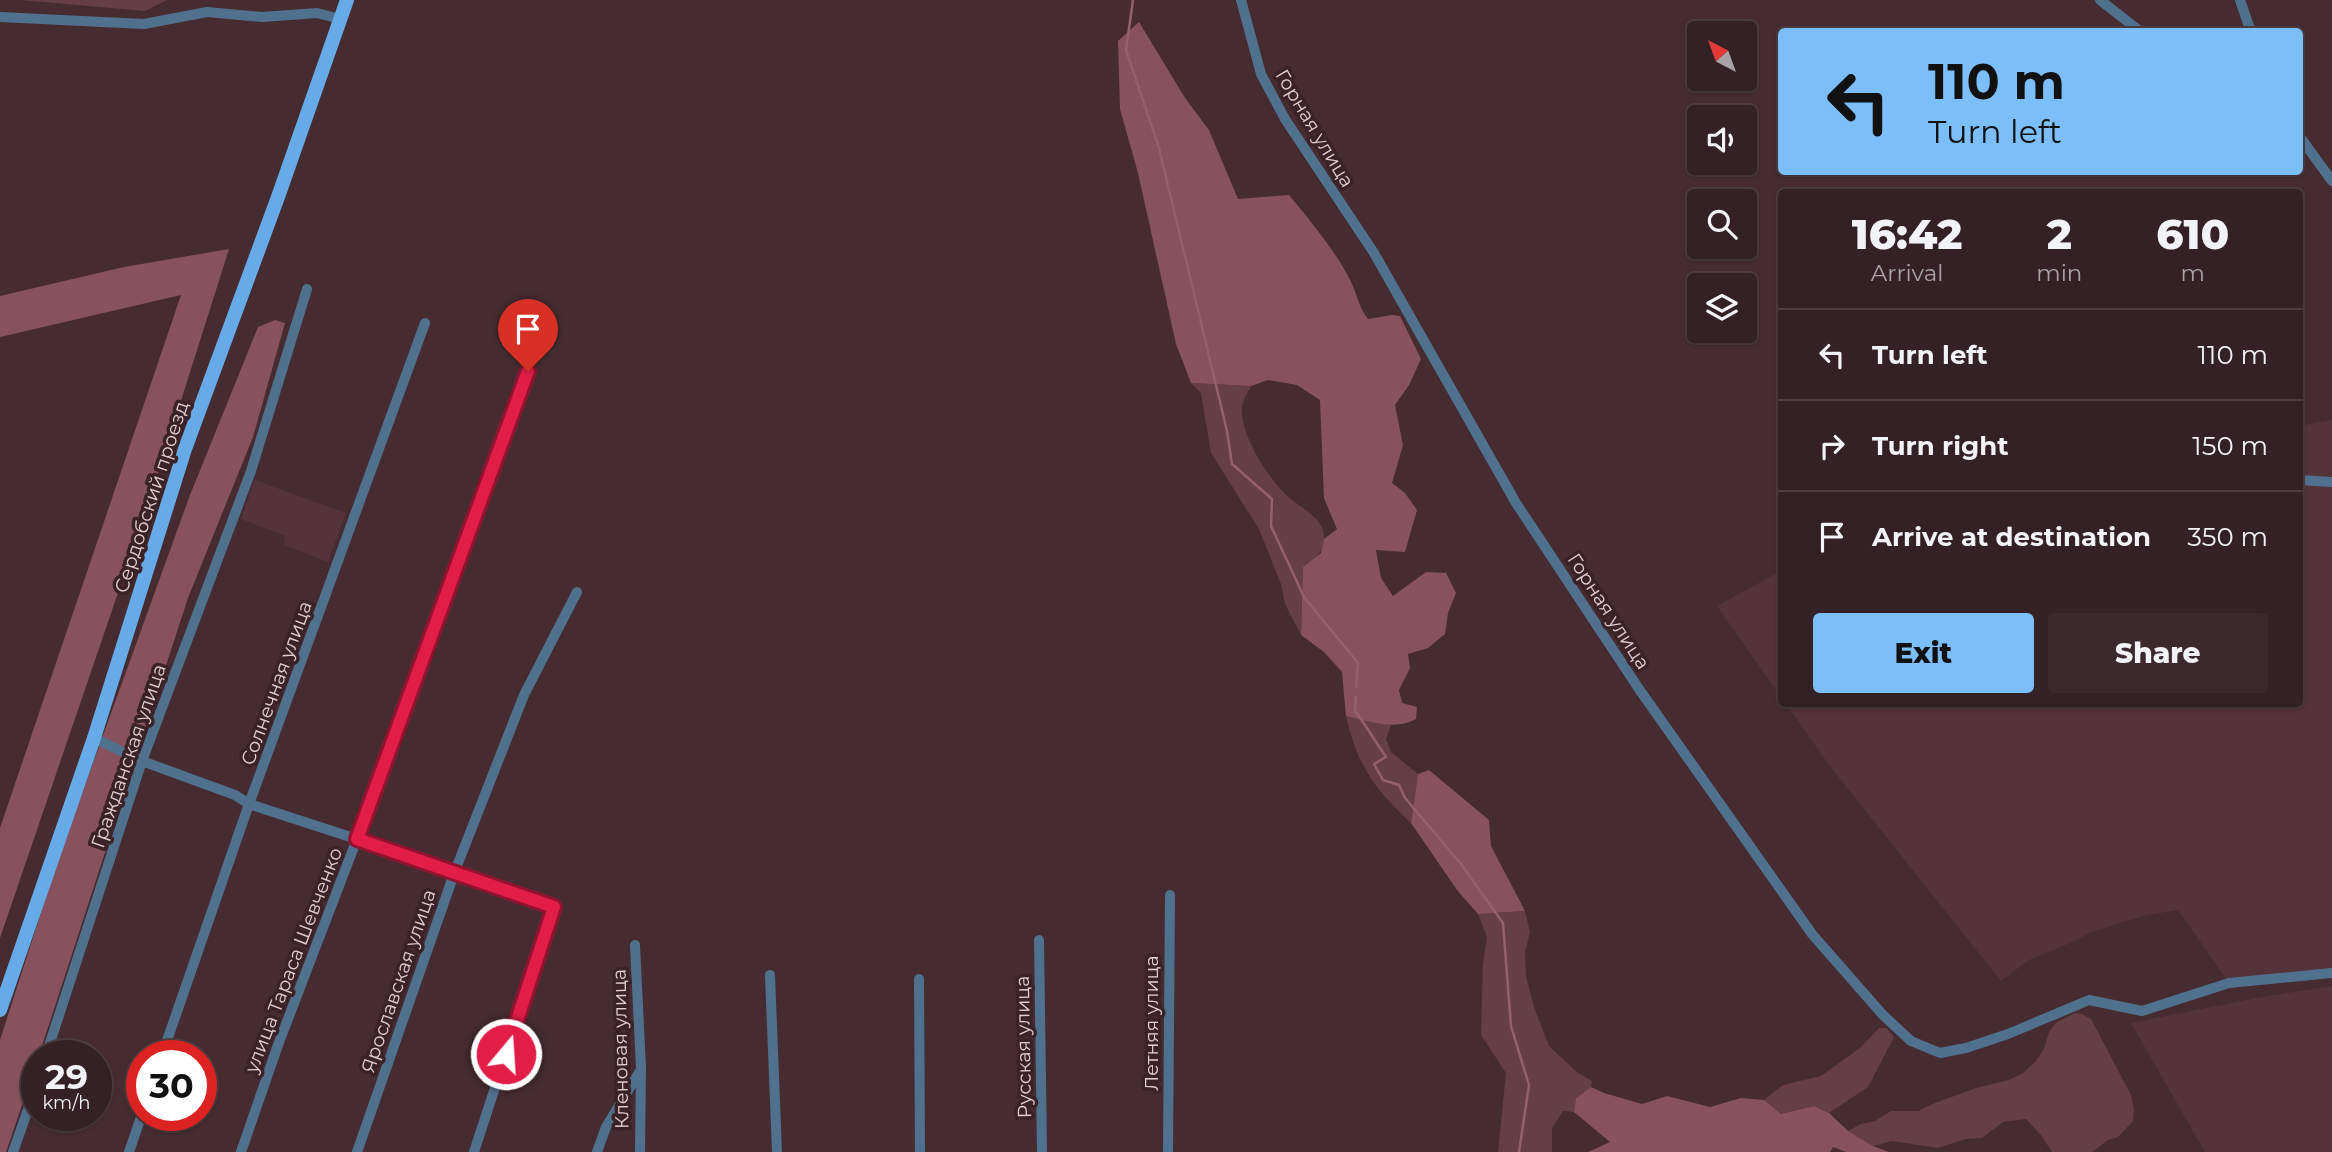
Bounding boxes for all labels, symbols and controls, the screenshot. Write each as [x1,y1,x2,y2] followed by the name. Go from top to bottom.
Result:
[1687,21,1757,91] north arrow
[1687,21,1757,343] map controls
[1928,52,2065,111] text: 110 m
[1813,56,1904,147] icon: left
[1270,65,1359,191] street label: Горная улица
[1687,105,1757,175] button: sound
[1928,112,2062,151] text: Turn left
[1687,189,1757,259] button: search
[1852,208,1962,260] text: 16:42
[2047,208,2072,260] text: 2
[2156,208,2229,260] text: 610
[1871,259,1943,287] text: Arrival
[2036,259,2082,287] text: min
[2180,259,2205,287] text: m
[1687,273,1757,343] button: layers
[498,299,558,371] pin
[509,310,547,348] icon: arrive
[1813,336,1851,374] icon: left
[1872,339,1988,371] text: Turn left
[2198,339,2268,371] text: 110 m
[110,399,193,596] street label: Сердобский проезд
[1813,427,1851,465] icon: right
[1872,430,2008,462] text: Turn right
[2192,430,2268,462] text: 150 m
[1813,518,1851,556] icon: arrive
[1872,521,2151,553] text: Arrive at destination
[2187,521,2268,553] text: 350 m
[1563,549,1655,673] street label: Горная улица
[236,598,317,768] street label: Солнечная улица
[1813,613,2034,693] button: Exit
[2048,613,2268,693] button: Share
[86,661,171,851] street label: Гражданская улица
[239,844,347,1077] street label: улица Тараса Шевченко
[356,886,441,1076] street label: Ярославская улица
[1140,955,1163,1091] street label: Летняя улица
[608,969,633,1129] street label: Кленовая улица
[1011,975,1036,1118] street label: Русская улица
[469,1017,543,1091] position arrow
[126,1040,217,1131] speed limit sign: 30
[45,1055,88,1098] text: 29
[42,1092,91,1114] text: km/h

